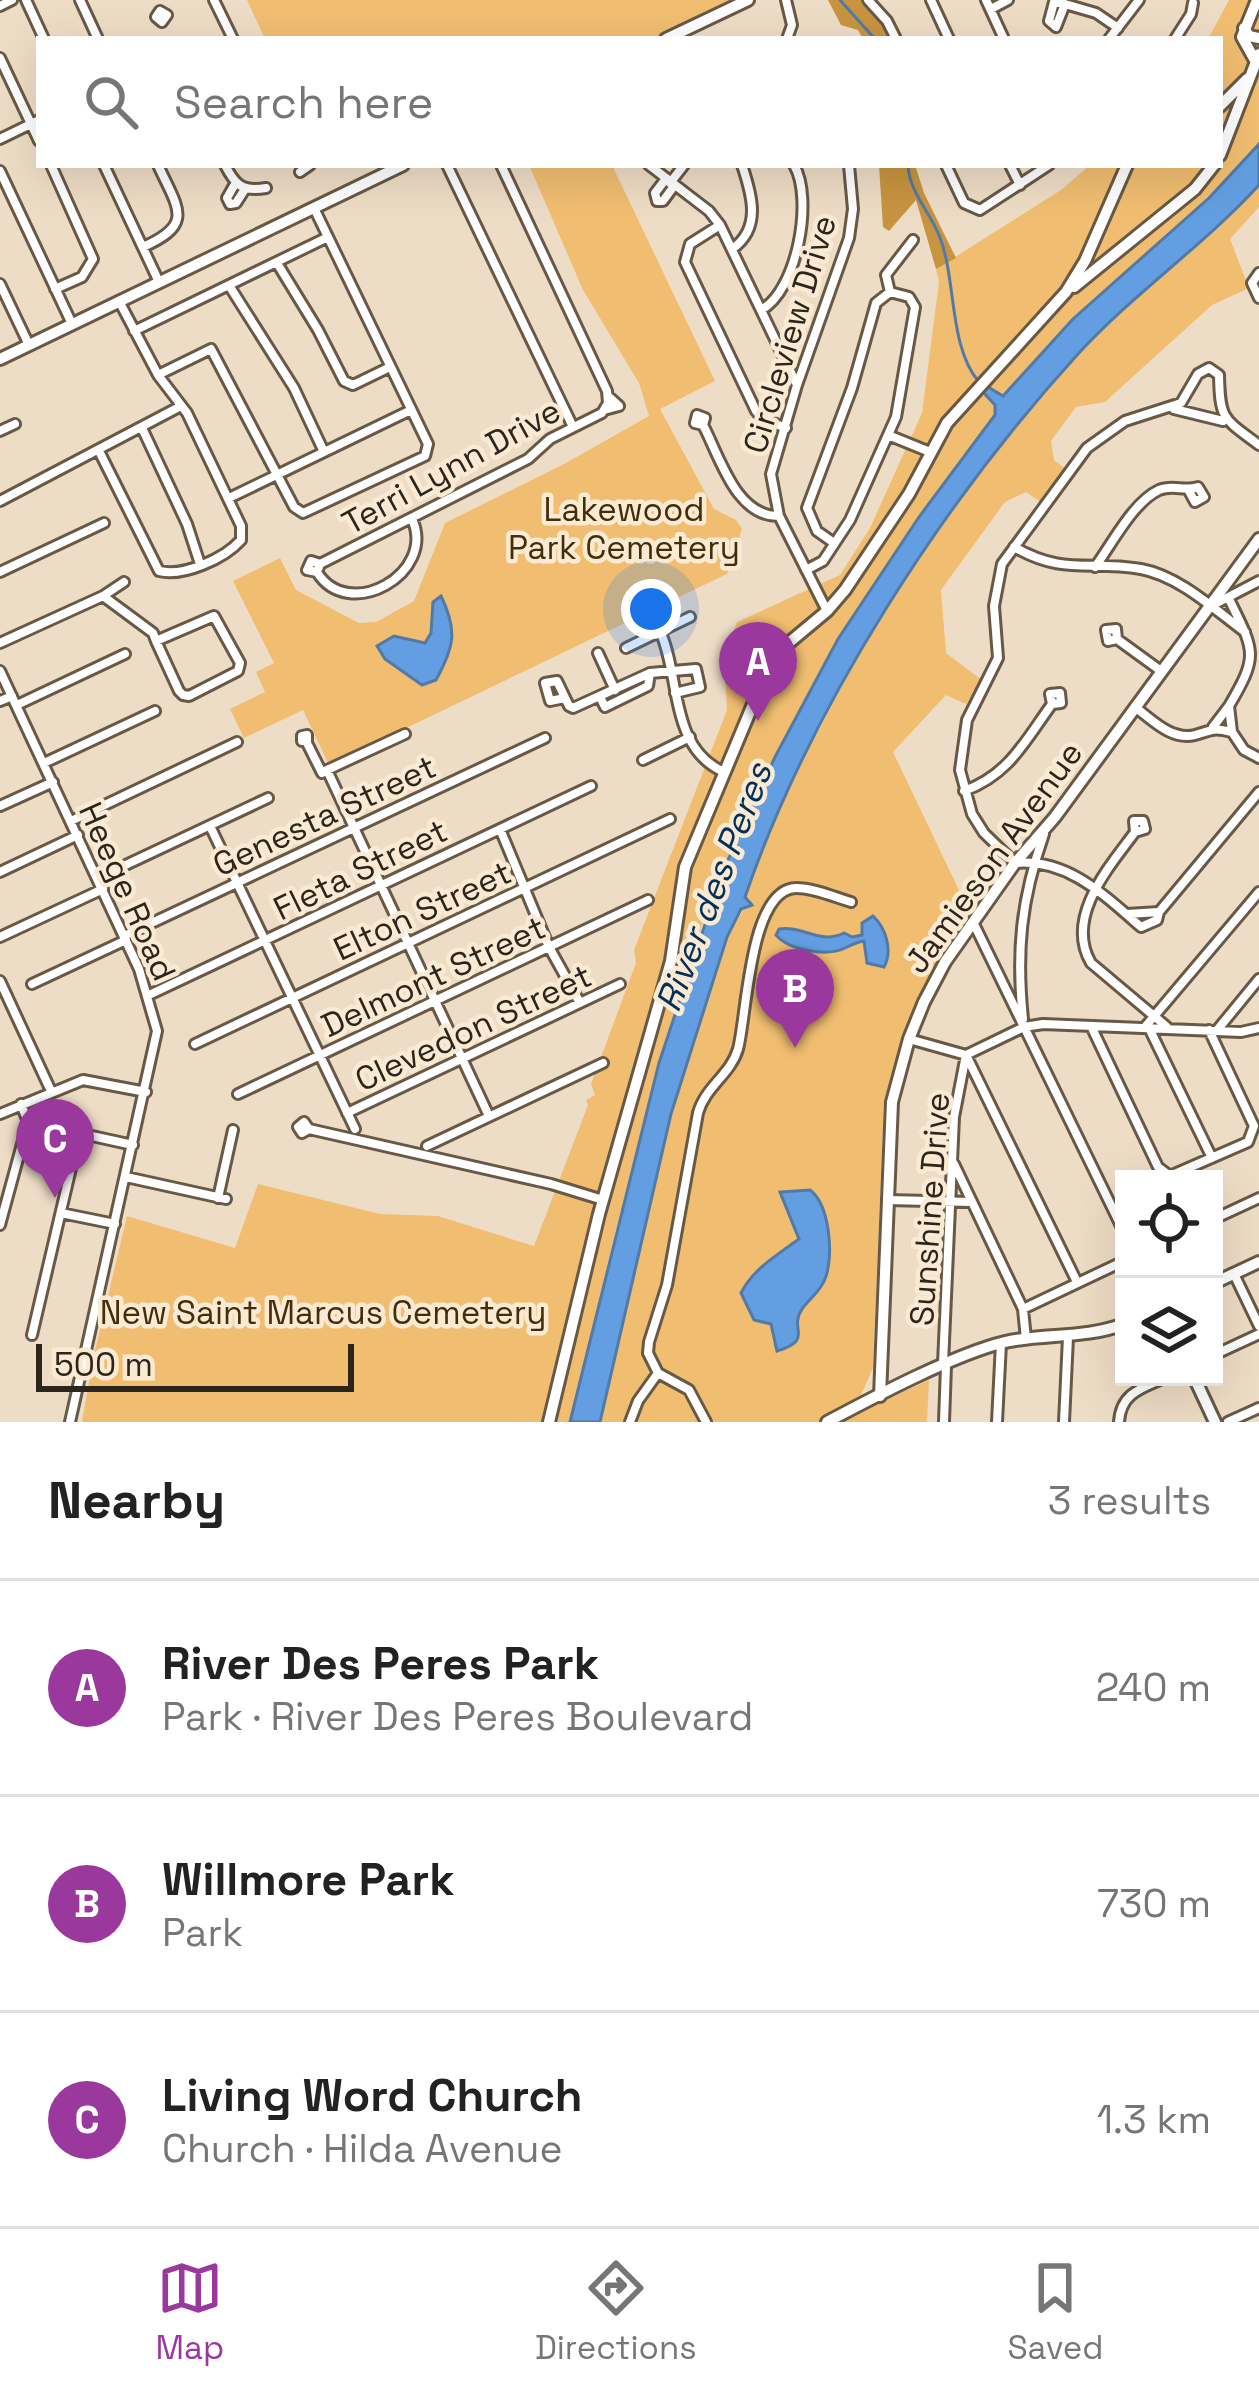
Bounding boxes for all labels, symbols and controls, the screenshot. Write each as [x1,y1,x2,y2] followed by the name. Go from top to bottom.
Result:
[36,36,1223,168] search box
[78,69,144,135] icon: search
[174,74,433,131] text: Search here
[734,210,846,458] street label: Circleview Drive
[335,390,568,544] street label: Terri Lynn Drive
[508,489,740,569] park label: Lakewood Park Cemetery
[621,579,681,639] your location
[719,622,797,721] pin: A
[896,733,1092,982] street label: Jamieson Avenue
[206,746,443,886] street label: Genesta Street
[645,756,783,1018] water label: River des Peres
[69,796,185,987] street label: Heege Road
[267,810,454,930] street label: Fleta Street
[327,851,518,970] street label: Elton Street
[315,907,552,1047] street label: Delmont Street
[756,949,834,1048] pin: B
[349,955,598,1101] street label: Clevedon Street
[901,1091,959,1327] street label: Sunshine Drive
[16,1099,94,1198] pin: C
[1115,1170,1223,1386] map controls
[1115,1170,1223,1278] button: locate
[1115,1278,1223,1386] button: layers
[100,1292,546,1334] park label: New Saint Marcus Cemetery
[36,1338,354,1391] scale bar
[54,1344,153,1386] text: 500 m
[48,1468,225,1533] text: Nearby
[1048,1476,1211,1525] text: 3 results
[162,1635,599,1692] text: River Des Peres Park
[75,1663,99,1712] text: A
[1096,1663,1211,1712] text: 240 m
[162,1692,753,1741] text: Park · River Des Peres Boulevard
[162,1851,455,1908] text: Willmore Park
[74,1879,100,1928] text: B
[1097,1879,1211,1928] text: 730 m
[162,1908,243,1957] text: Park
[162,2067,583,2124] text: Living Word Church
[74,2095,100,2144] text: C
[1097,2095,1211,2144] text: 1.3 km
[162,2124,563,2173] text: Church · Hilda Avenue
[155,2255,224,2369] tab: Map
[535,2255,697,2369] tab: Directions
[1007,2255,1104,2369] tab: Saved

